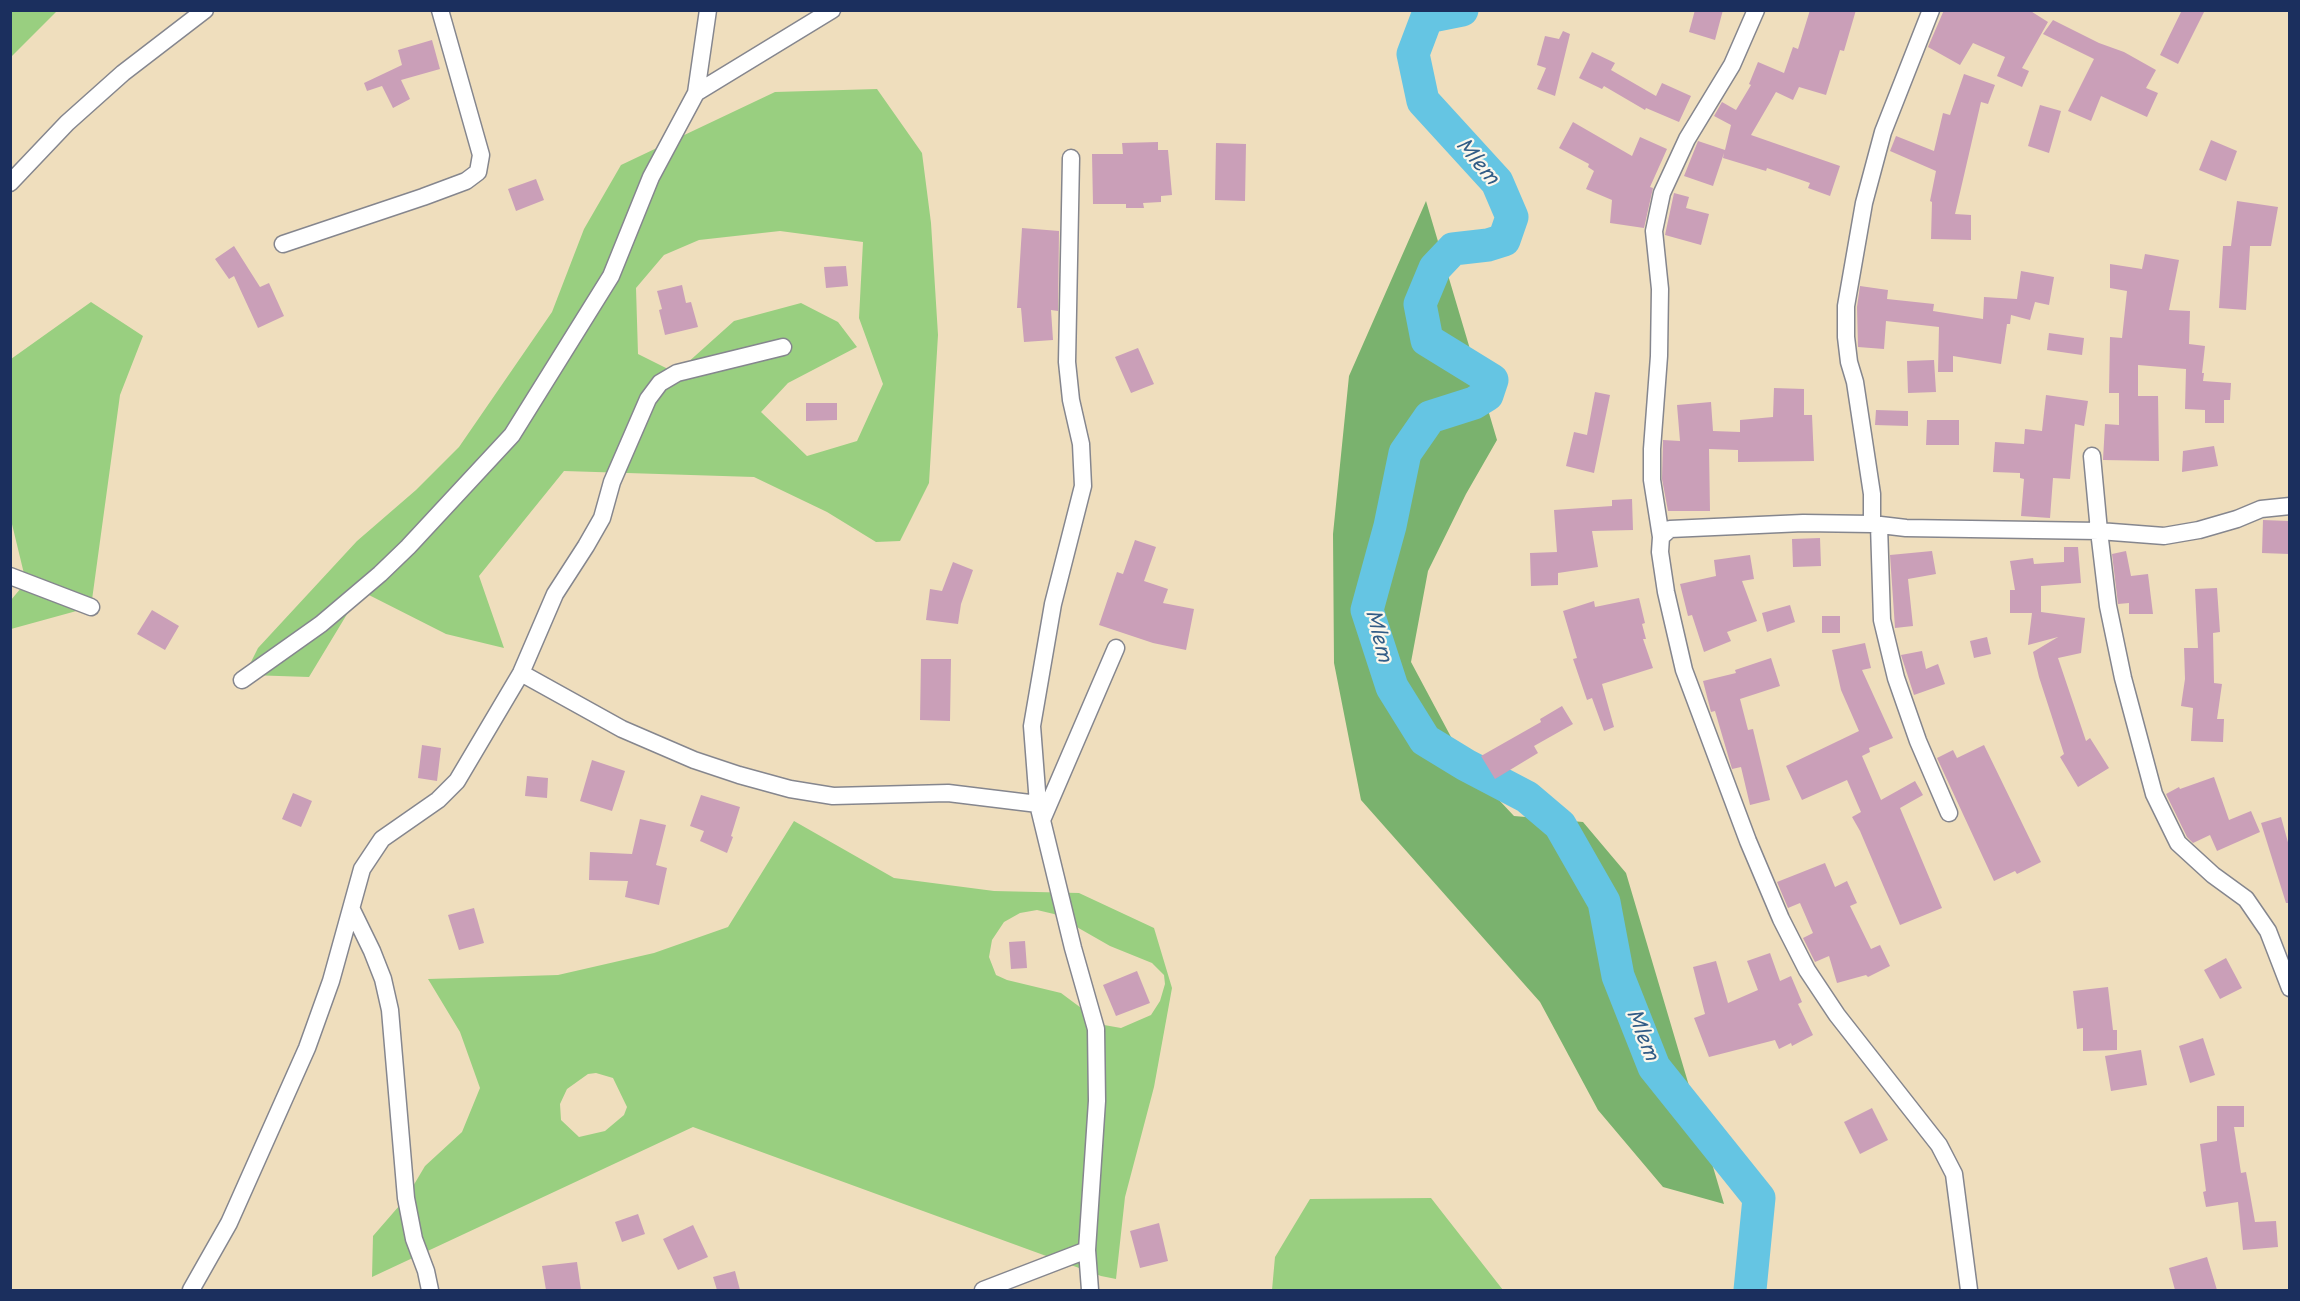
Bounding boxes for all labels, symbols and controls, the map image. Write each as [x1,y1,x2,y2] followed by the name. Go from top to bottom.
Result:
[1451,134,1503,190] water label: Mlem
[1360,607,1396,665] water label: Mlem
[1621,1006,1663,1064] water label: Mlem

